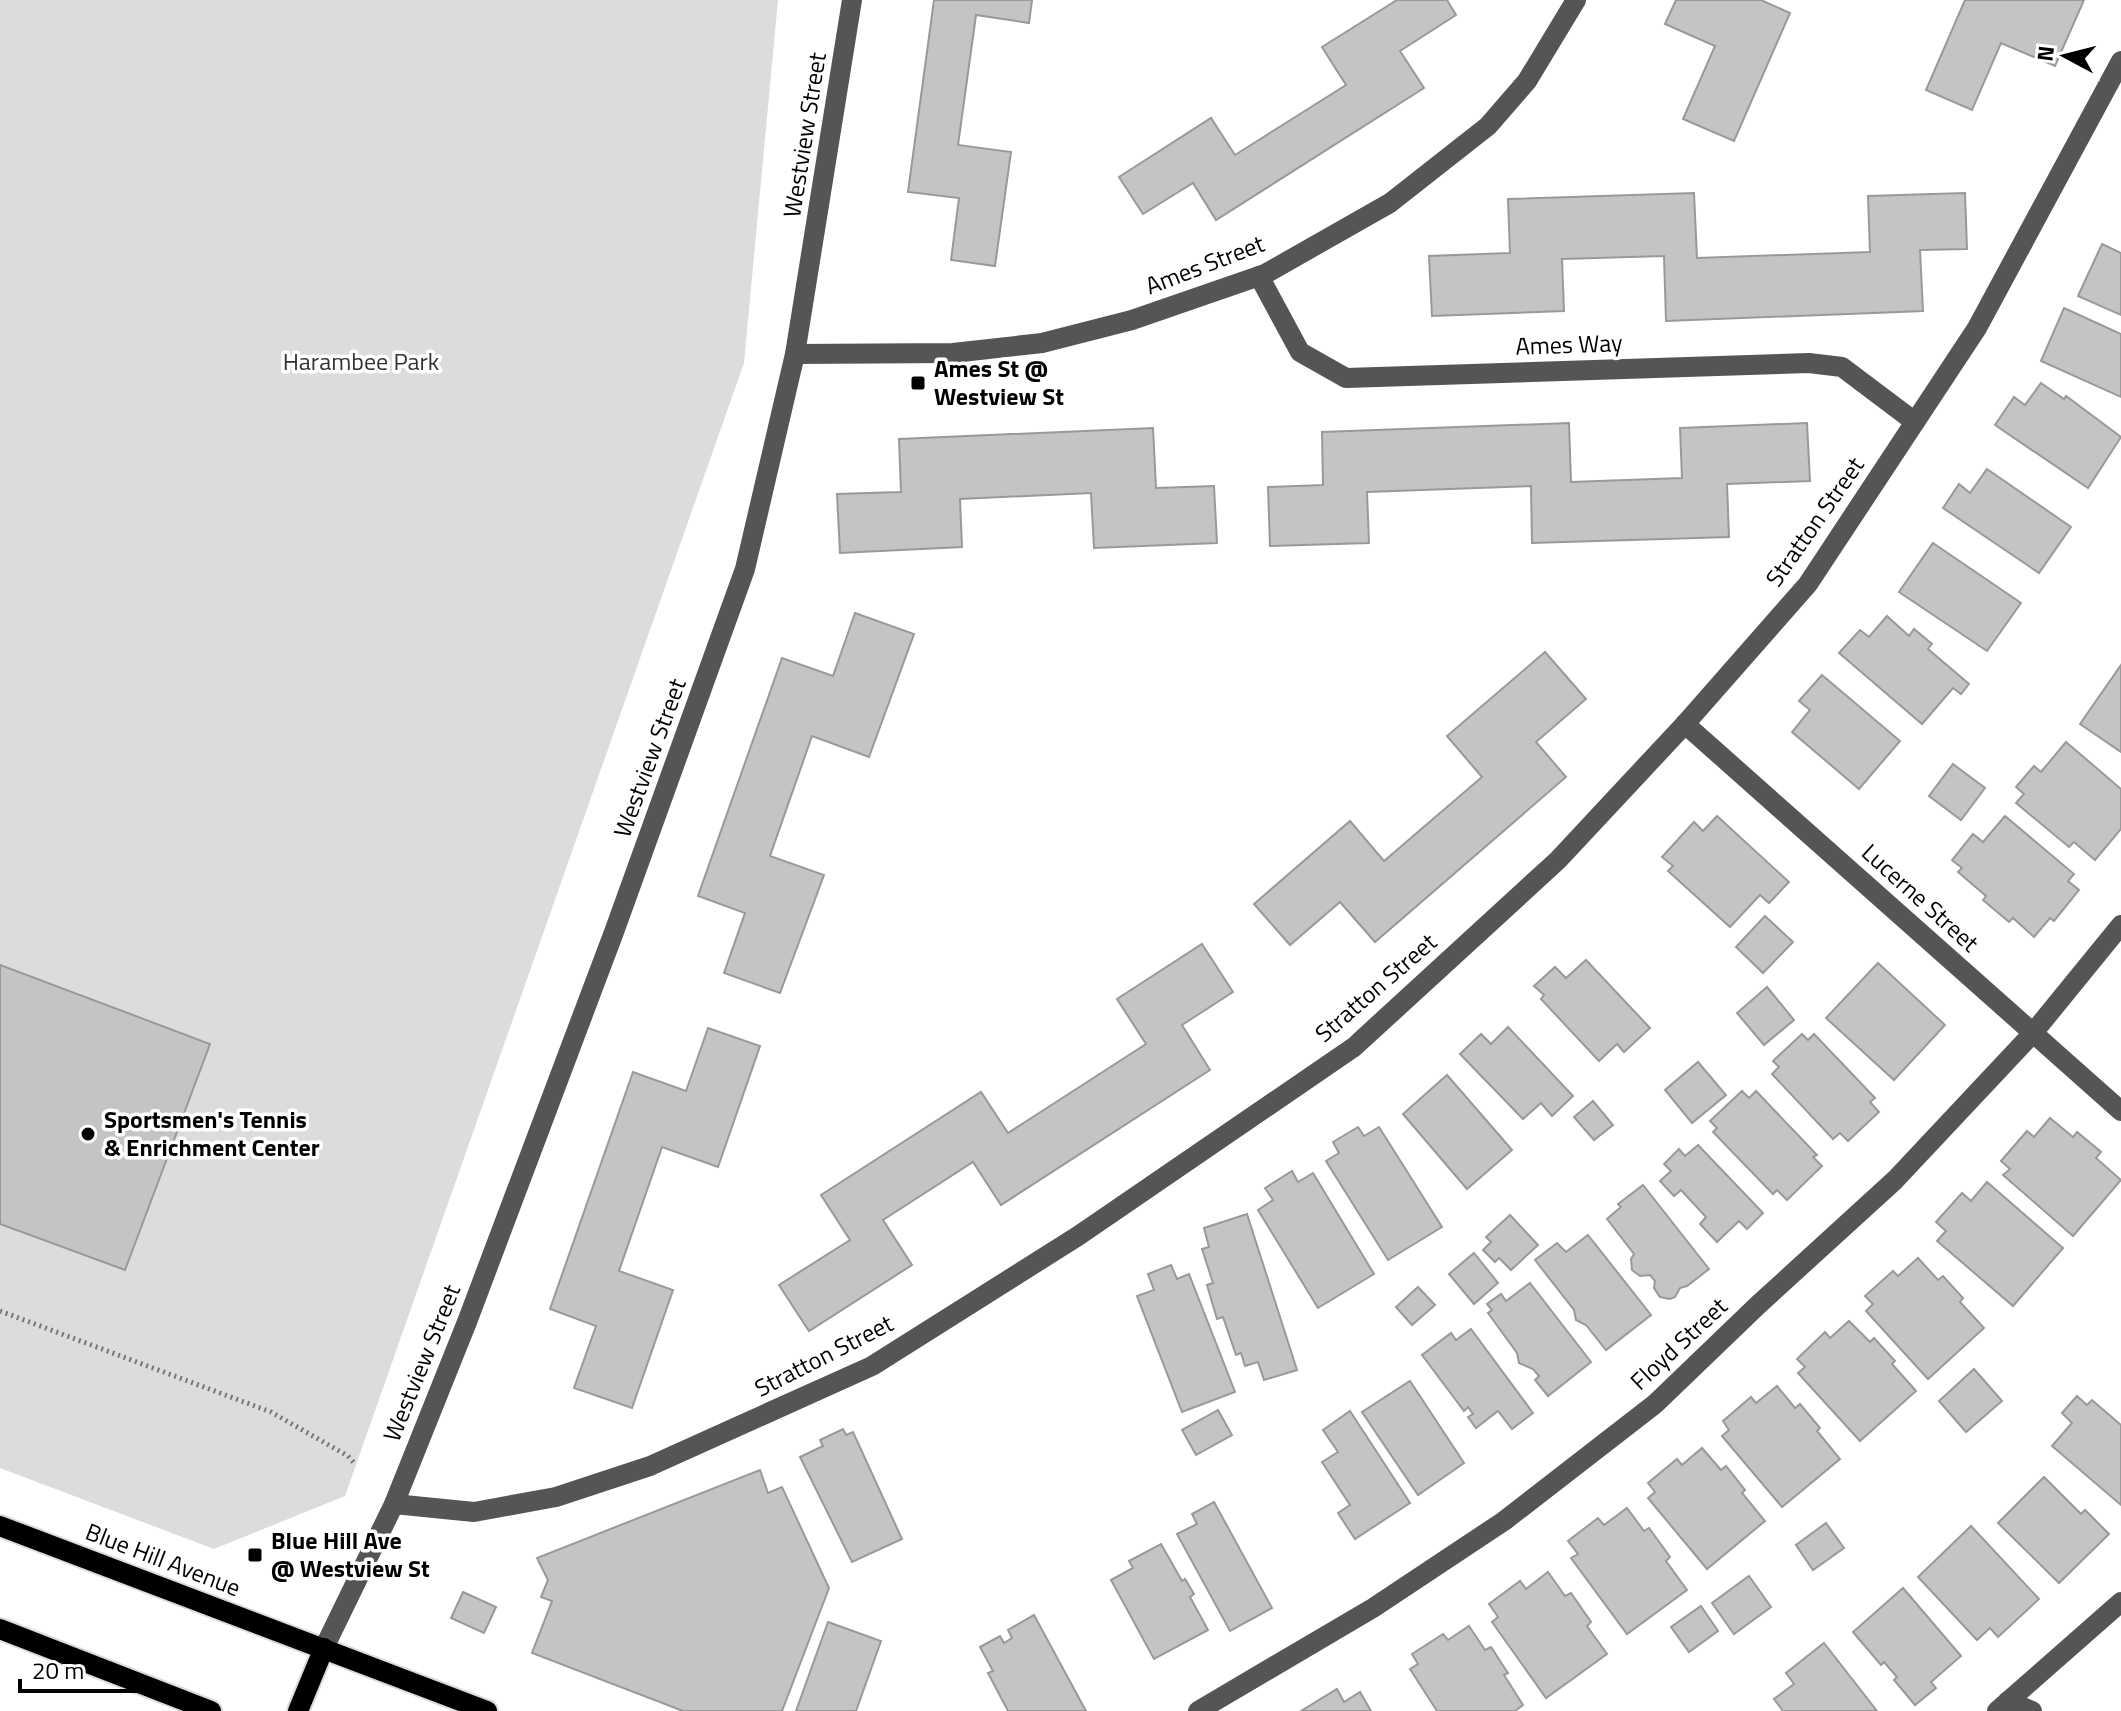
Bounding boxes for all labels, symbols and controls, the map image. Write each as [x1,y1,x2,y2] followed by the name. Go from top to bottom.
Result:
[2025,16,2105,96] north arrow
[2027,44,2063,63] text: N
[773,49,835,220] street label: Westview Street
[1140,225,1270,303] street label: Ames Street
[1515,324,1624,364] street label: Ames Way
[283,343,440,379] park label: Harambee Park
[934,350,1064,414] place label: Ames St @ Westview St
[909,374,927,392] marker: Ames St @ Westview St
[1756,449,1873,594] street label: Stratton Street
[604,673,695,842] street label: Westview Street
[1854,835,1988,960] street label: Lucerne Street
[1307,924,1445,1050] street label: Stratton Street
[104,1101,320,1165] place label: Sportsmen's Tennis & Enrichment Center
[79,1125,97,1143] marker: Sportsmen's Tennis & Enrichment Center
[373,1278,469,1447] street label: Westview Street
[1621,1288,1736,1398] street label: Floyd Street
[748,1305,900,1405] street label: Stratton Street
[81,1513,246,1605] street label: Blue Hill Avenue
[271,1522,430,1586] place label: Blue Hill Ave @ Westview St
[246,1546,264,1564] marker: Blue Hill Ave @ Westview St
[20,1643,148,1693] scale bar
[32,1652,84,1688] text: 20 m

